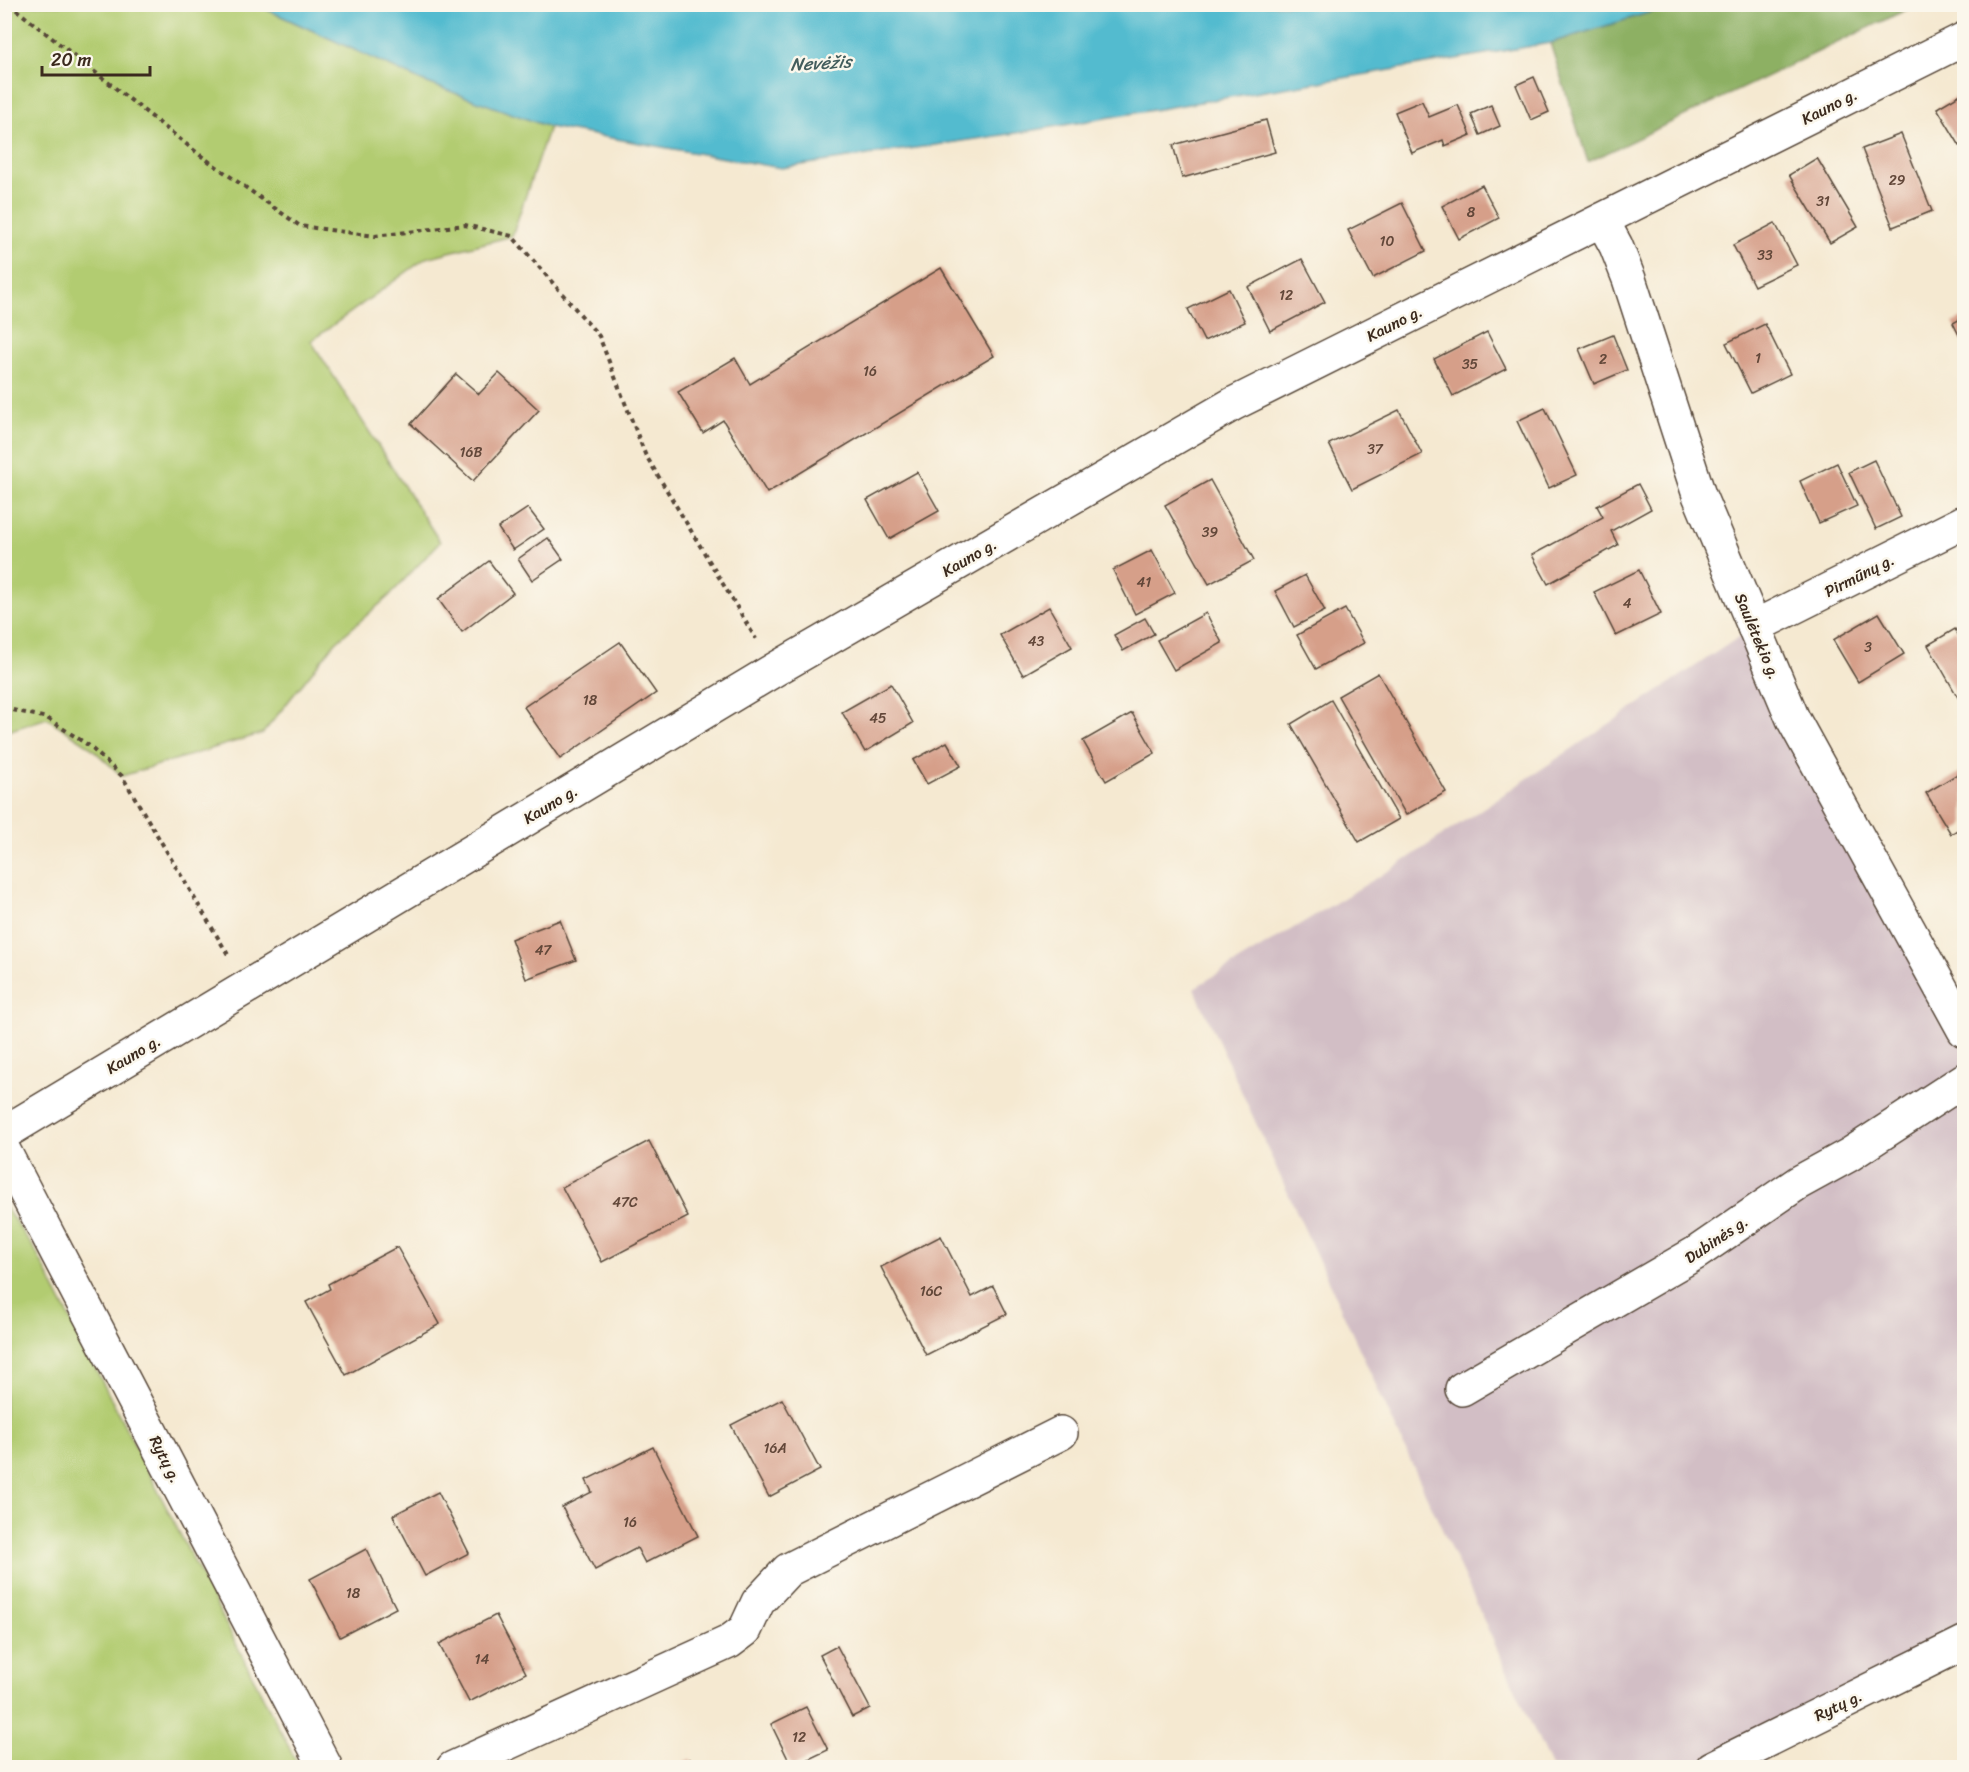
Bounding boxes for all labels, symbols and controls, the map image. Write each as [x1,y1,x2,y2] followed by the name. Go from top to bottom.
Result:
[42,39,150,77] scale bar
[51,44,91,76] text: 20 m
[790,45,854,81] water label: Nevėžis
[1796,80,1863,133] street label: Kauno g.
[1889,168,1906,193] house number: 29
[1816,189,1830,214] house number: 31
[1467,200,1476,225] house number: 8
[1380,229,1395,254] house number: 10
[1757,243,1773,268] house number: 33
[1279,283,1293,308] house number: 12
[1361,297,1428,350] street label: Kauno g.
[1755,346,1761,371] house number: 1
[1599,347,1607,372] house number: 2
[1462,352,1479,377] house number: 35
[863,359,877,384] house number: 16
[1367,437,1384,462] house number: 37
[460,440,483,465] house number: 16B
[1202,520,1219,545] house number: 39
[936,530,1002,585] street label: Kauno g.
[1819,545,1900,606] street label: Pirmūnų g.
[1137,570,1151,595] house number: 41
[1726,588,1789,684] street label: Saulėtekio g.
[1623,591,1632,616] house number: 4
[1028,629,1045,654] house number: 43
[1864,635,1872,660] house number: 3
[583,688,598,713] house number: 18
[869,706,887,731] house number: 45
[517,777,583,832] street label: Kauno g.
[535,938,552,963] house number: 47
[100,1027,166,1082] street label: Kauno g.
[612,1190,638,1215] house number: 47C
[1678,1207,1754,1272] street label: Dubinės g.
[920,1279,943,1304] house number: 16C
[141,1430,190,1488] street label: Rytų g.
[763,1436,787,1461] house number: 16A
[623,1510,637,1535] house number: 16
[346,1581,361,1606] house number: 18
[475,1647,490,1672] house number: 14
[1809,1681,1867,1730] street label: Rytų g.
[792,1725,806,1750] house number: 12

